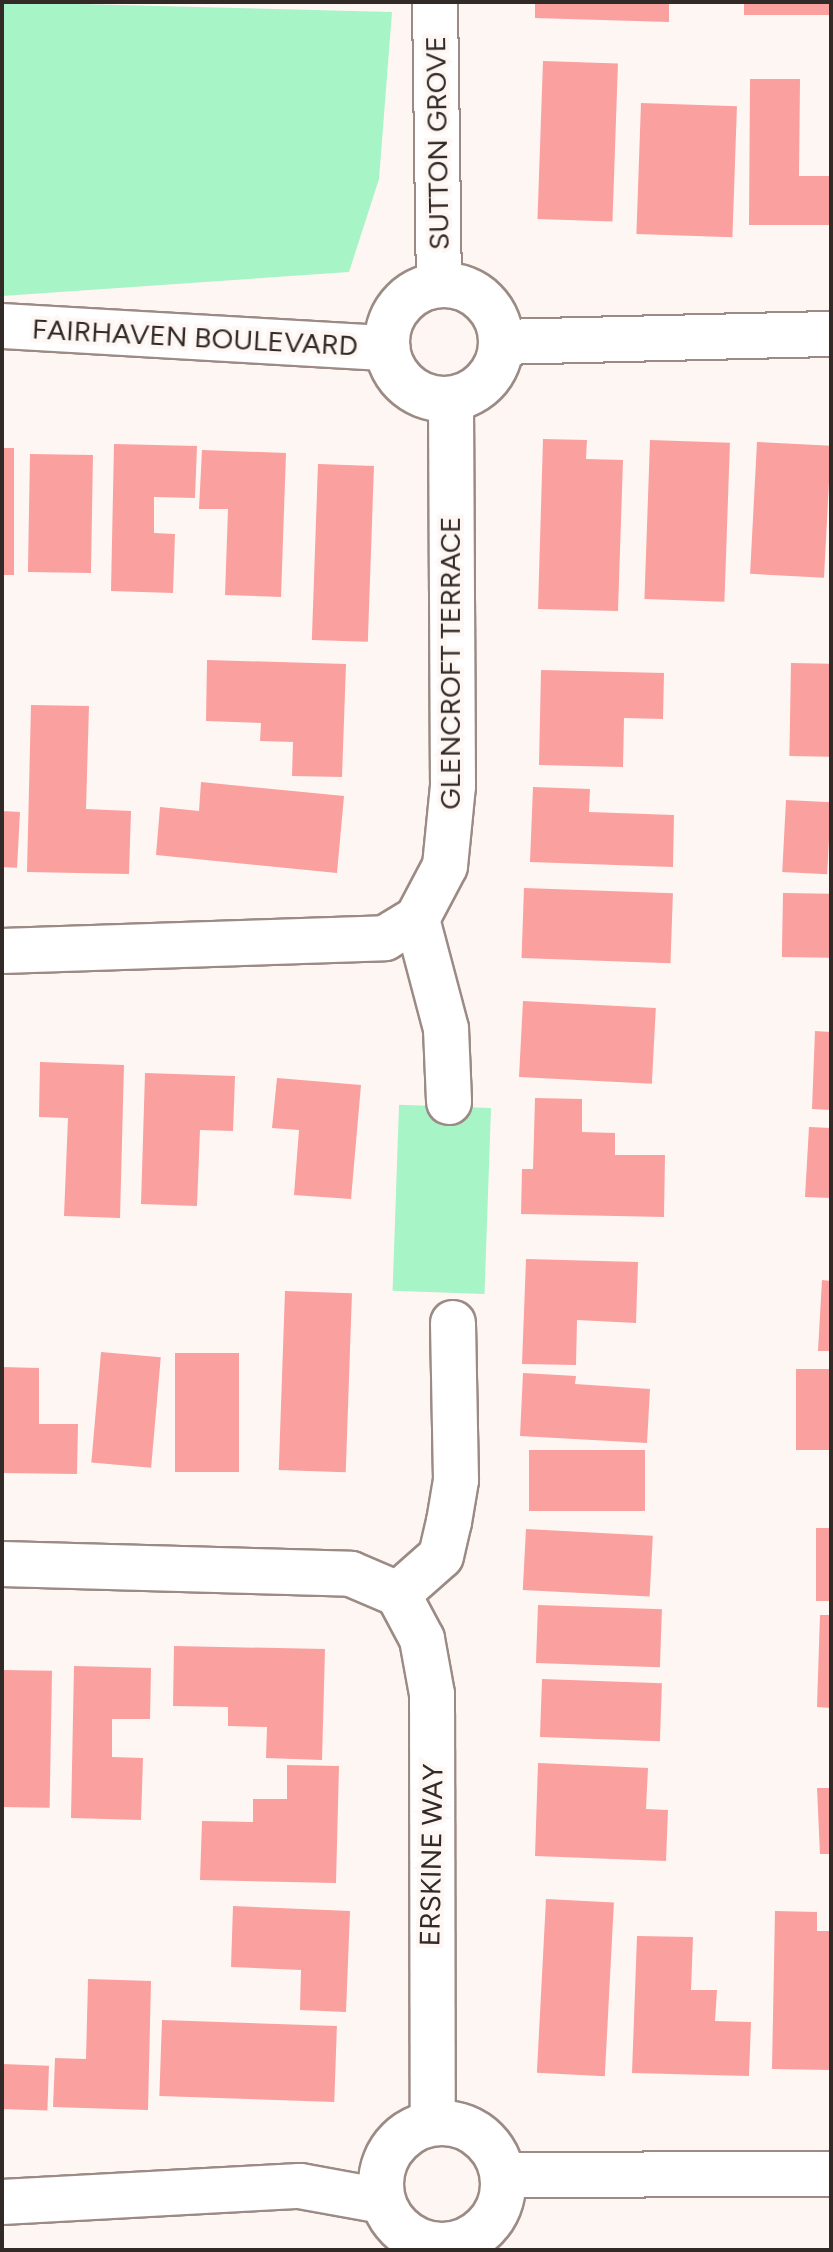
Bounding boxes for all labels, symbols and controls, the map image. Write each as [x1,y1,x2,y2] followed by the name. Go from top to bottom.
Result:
[418,36,456,250] street label: SUTTON GROVE
[31,312,359,362] street label: FAIRHAVEN BOULEVARD
[433,516,467,810] street label: GLENCROFT TERRACE
[413,1763,449,1947] street label: ERSKINE WAY

